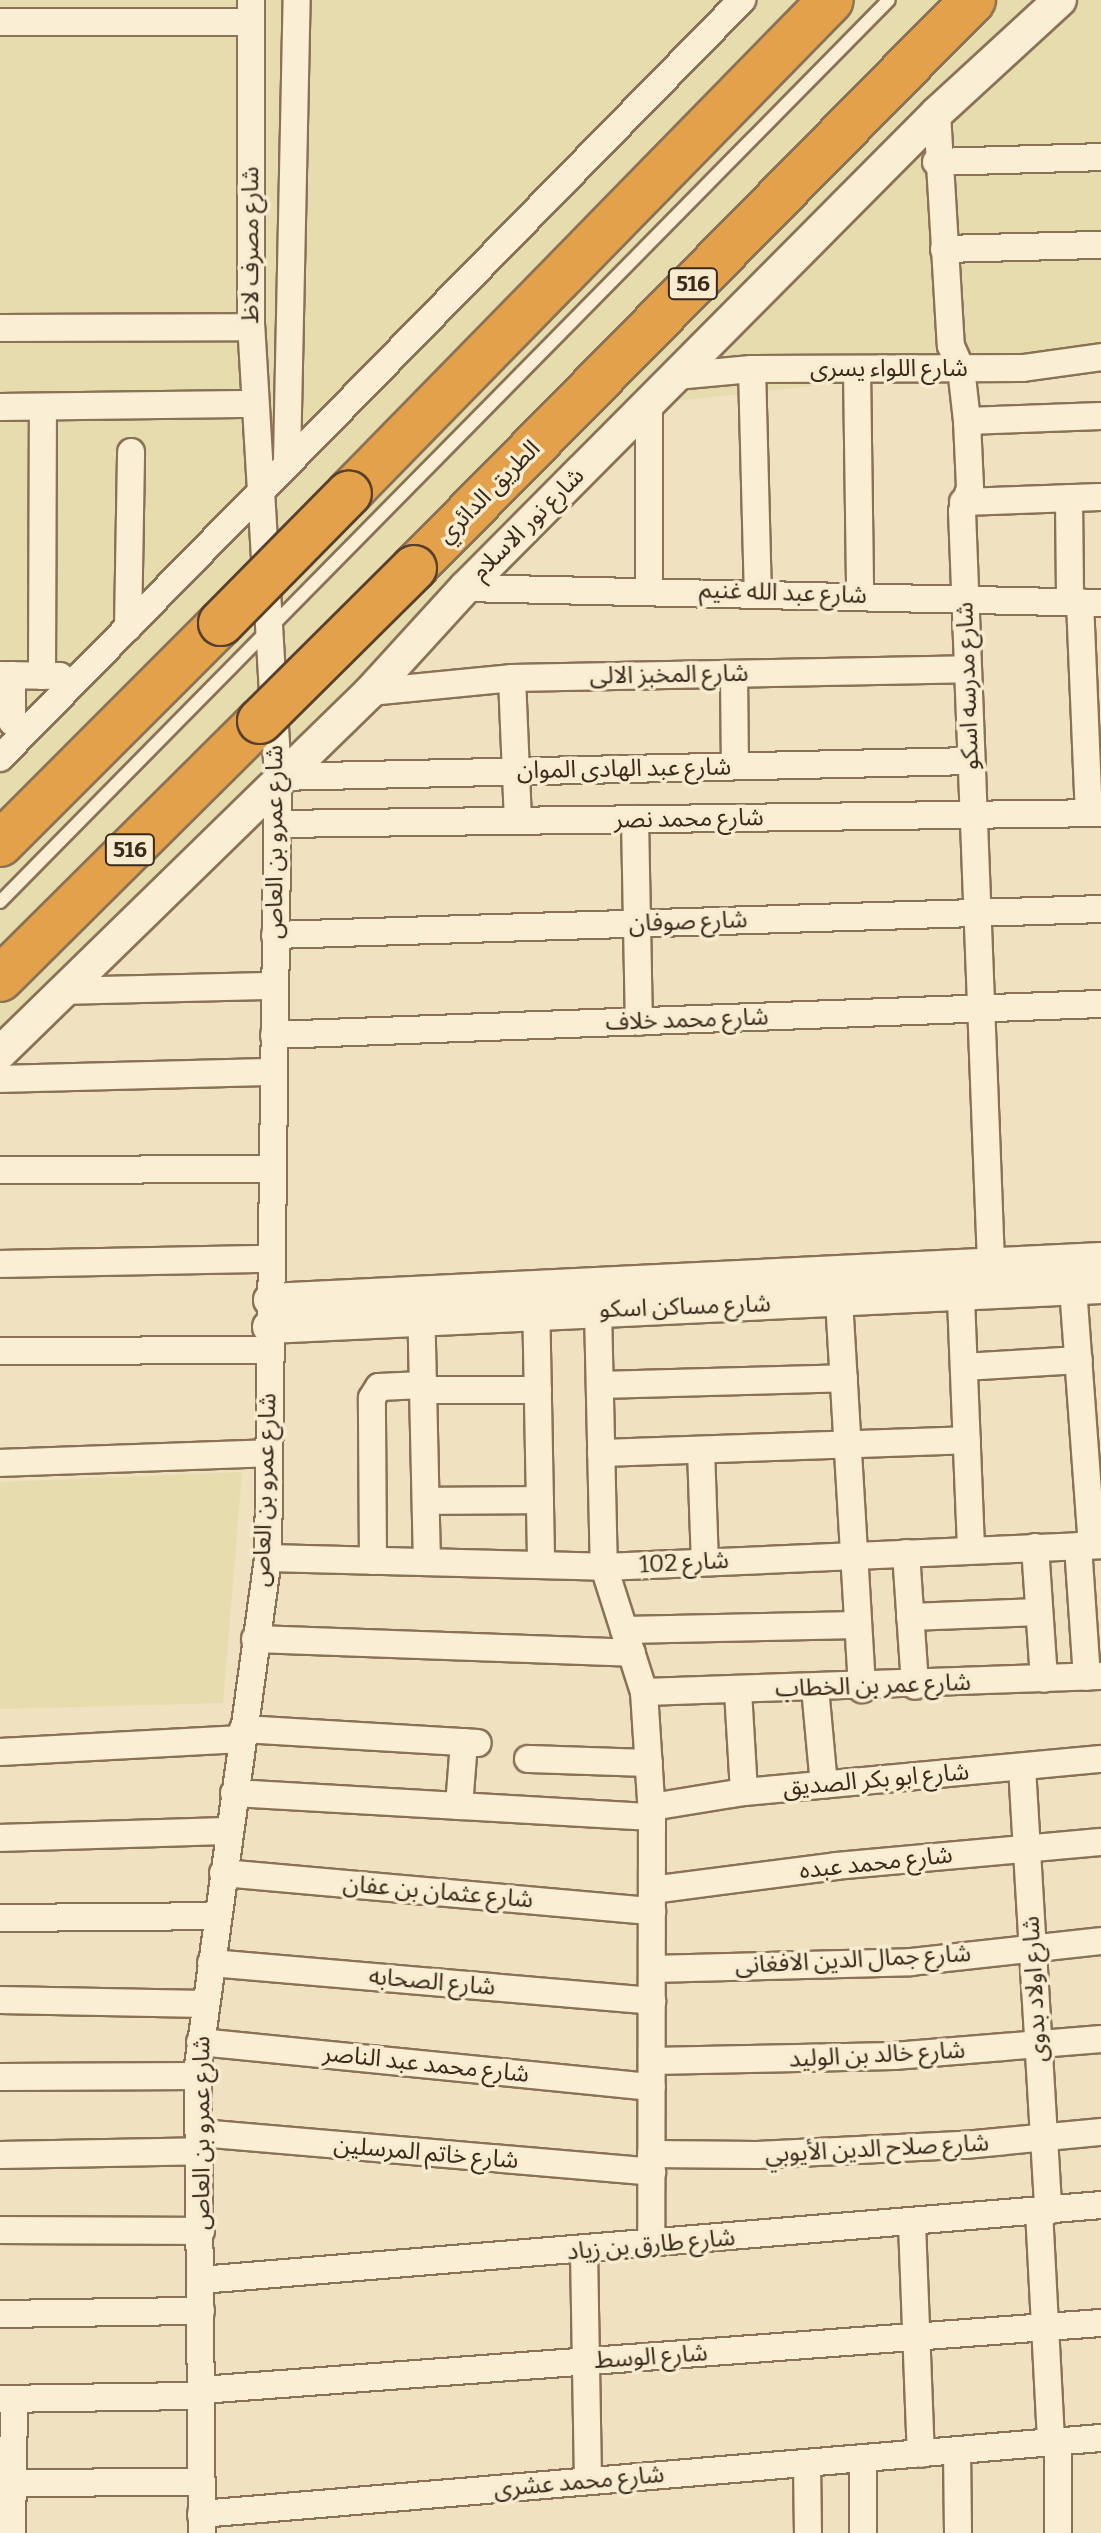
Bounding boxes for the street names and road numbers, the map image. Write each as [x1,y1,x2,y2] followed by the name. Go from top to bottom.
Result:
[237,166,265,324] street label: شارع مصرف لاظ
[667,266,719,302] road number: 516
[810,355,968,383] street label: شارع اللواء يسرى
[432,435,546,549] street label: الطريق الدائري
[466,462,590,586] street label: شارع نور الاسلام
[699,576,867,610] street label: شارع عبد الله غنيم
[951,601,985,771] street label: شارع مدرسه اسكو
[589,659,749,691] street label: شارع المخبز الالى
[261,745,289,939] street label: شارع عمرو بن العاص
[517,753,731,785] street label: شارع عبد الهادى الموان
[614,803,764,835] street label: شارع محمد نصر
[104,832,156,868] road number: 516
[628,906,748,938] street label: شارع صوفان
[605,1003,769,1037] street label: شارع محمد خلاف
[599,1290,771,1324] street label: شارع مساكن اسكو
[247,1393,283,1587] street label: شارع عمرو بن العاص
[638,1546,730,1580] street label: شارع 102
[775,1668,971,1704] street label: شارع عمر بن الخطاب
[782,1758,970,1802] street label: شارع ابو بكر الصديق
[798,1841,954,1885] street label: شارع محمد عبده
[342,1869,534,1915] street label: شارع عثمان بن عفان
[1017,1915,1053,2063] street label: شارع اولاد بدوى
[734,1939,972,1981] street label: شارع جمال الدين الافغانى
[368,1962,496,2002] street label: شارع الصحابه
[188,2036,216,2230] street label: شارع عمرو بن العاص
[788,2036,966,2074] street label: شارع خالد بن الوليد
[322,2039,530,2089] street label: شارع محمد عبد الناصر
[764,2129,990,2169] street label: شارع صلاح الدين الأيوبي
[332,2131,520,2175] street label: شارع خاتم المرسلين
[566,2223,736,2267] street label: شارع طارق بن زياد
[593,2339,709,2375] street label: شارع الوسط
[493,2460,665,2504] street label: شارع محمد عشرى

